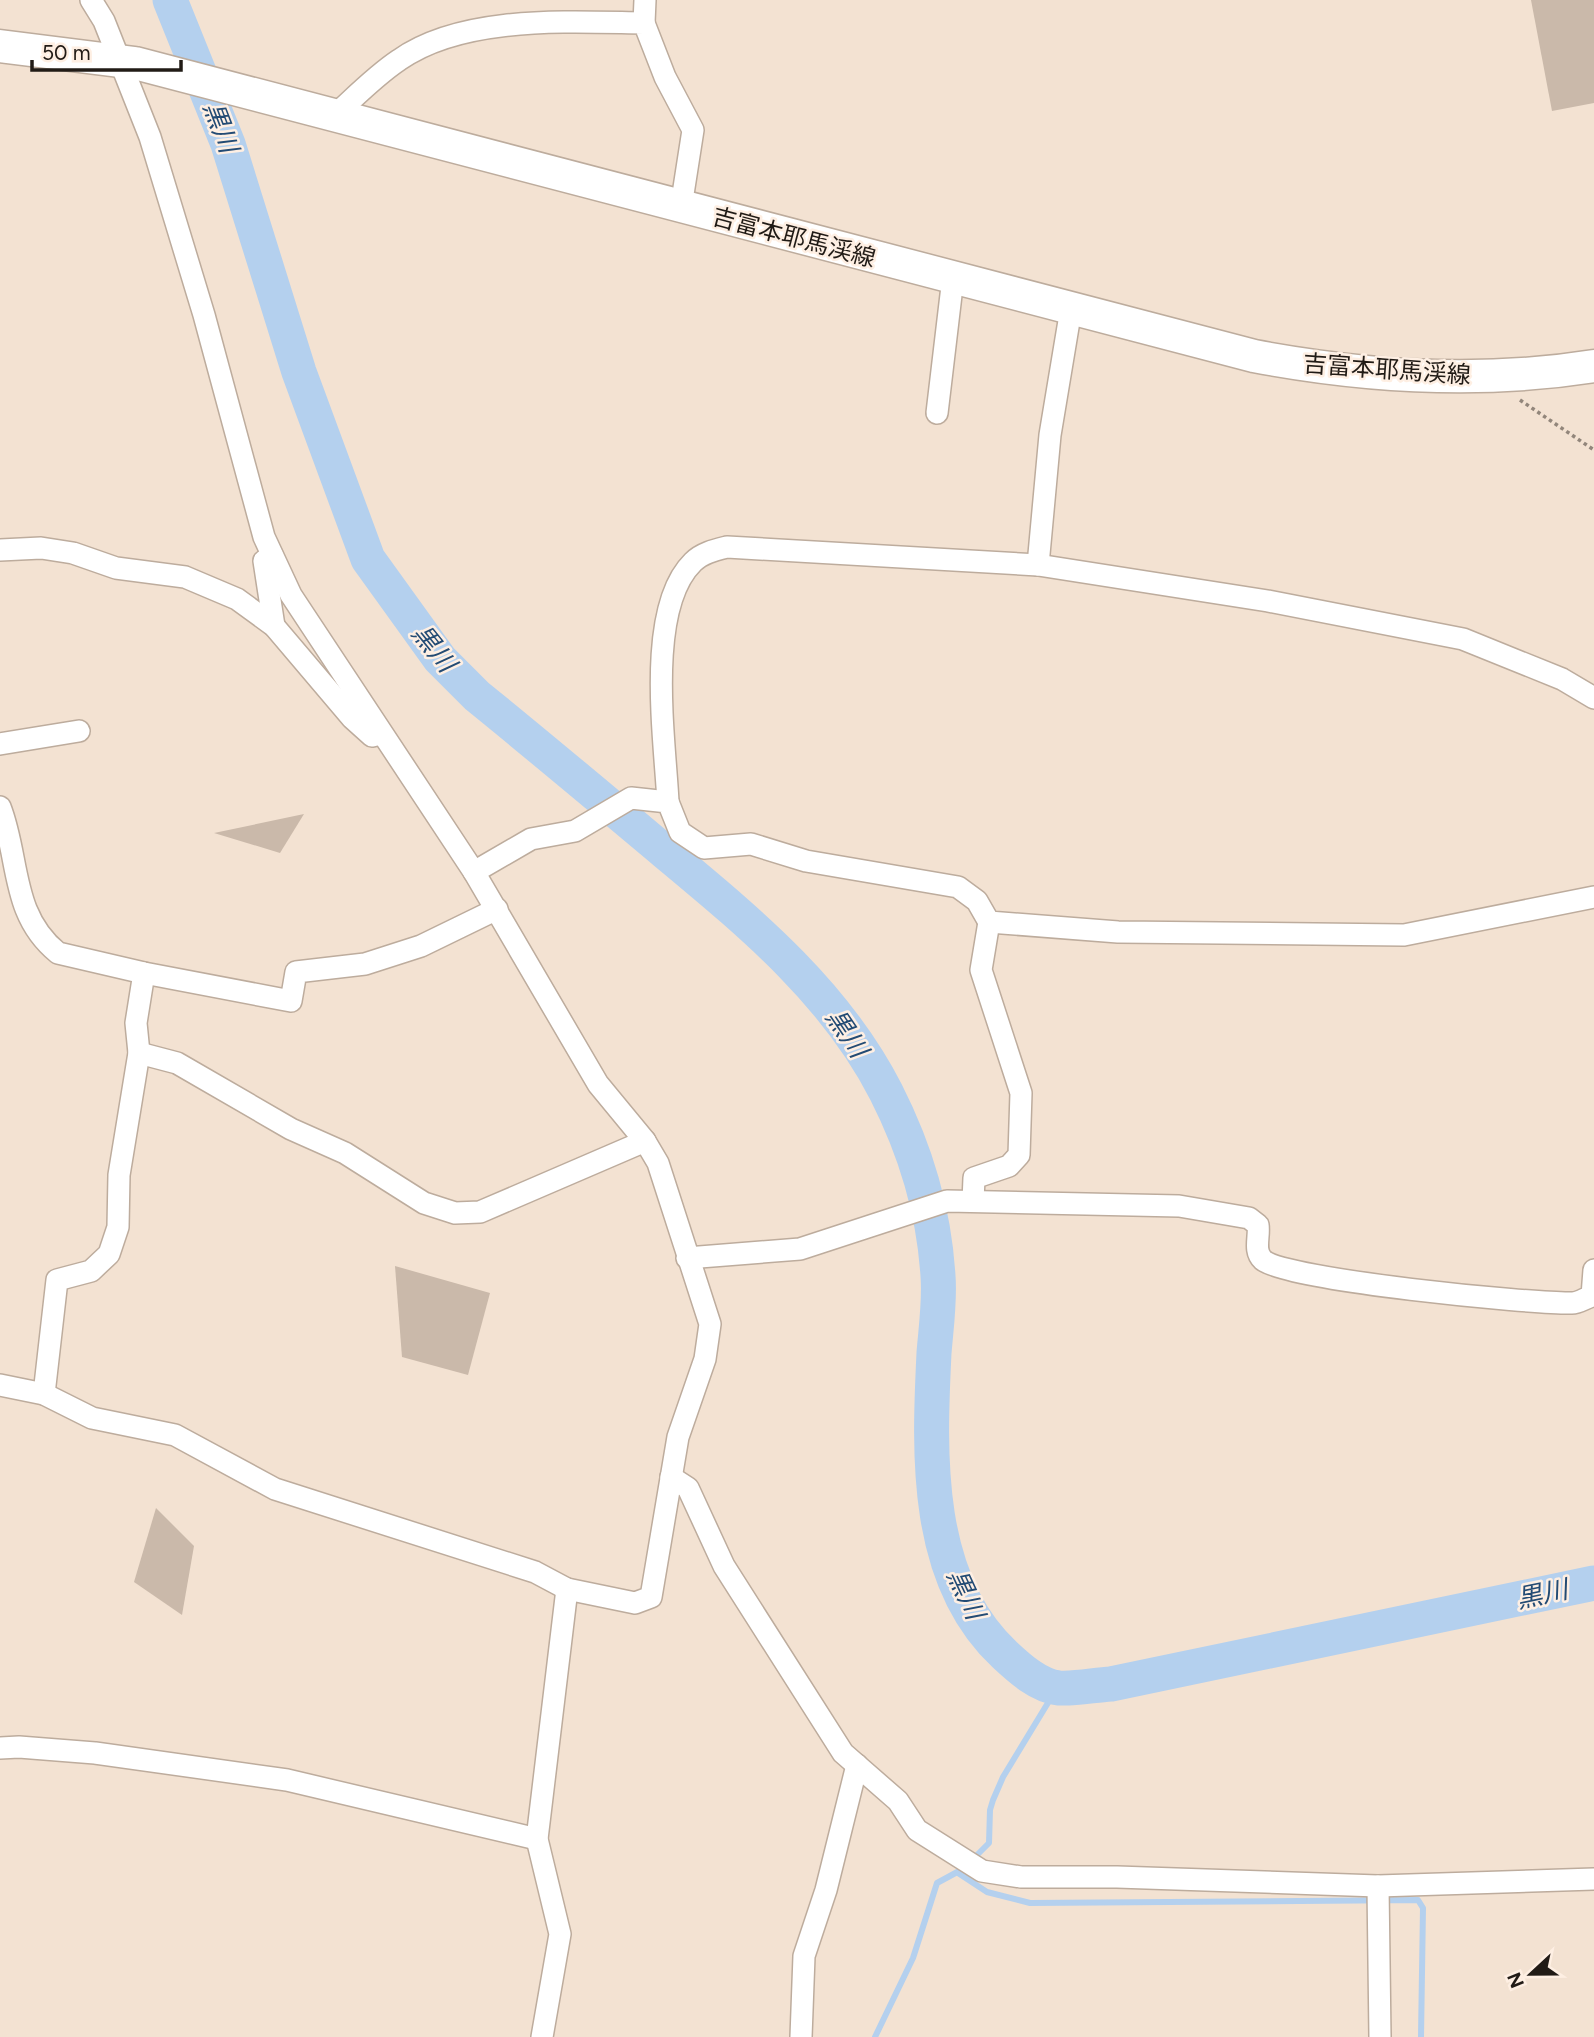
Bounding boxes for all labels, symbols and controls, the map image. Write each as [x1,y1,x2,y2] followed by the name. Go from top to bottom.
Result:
[32,28,180,72] scale bar
[42,40,91,65] text: 50 m
[197,97,246,160] water label: 黒川
[709,201,879,273] street label: 吉富本耶馬渓線
[1302,349,1472,389] street label: 吉富本耶馬渓線
[405,618,465,681] water label: 黒川
[819,1002,876,1066] water label: 黒川
[941,1564,993,1627] water label: 黒川
[1513,1572,1574,1615] water label: 黒川
[1496,1939,1566,2009] north arrow
[1502,1969,1529,1991] text: N

